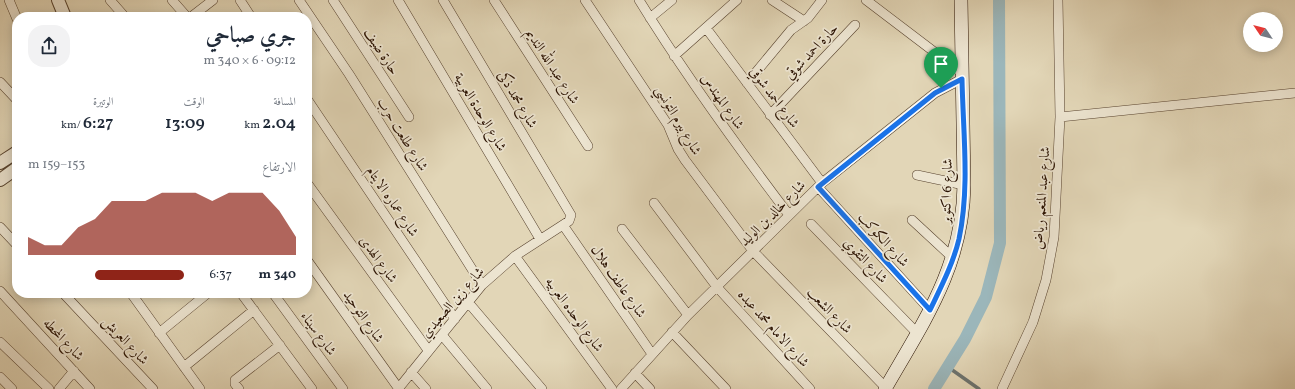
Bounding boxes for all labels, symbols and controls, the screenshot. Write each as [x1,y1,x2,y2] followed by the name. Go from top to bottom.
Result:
[1243,12,1283,52] north arrow
[1243,12,1283,52] map controls
[781,20,844,85] street label: حارة احمد شوقي
[206,21,296,52] text: جري صباحي
[519,24,586,109] street label: شارع عبد الله النديم
[28,25,70,67] button: share
[358,25,403,79] street label: حارة ضيف
[924,47,958,88] pin
[203,52,296,70] text: 09:12 · 6 × 340 m
[930,53,952,75] icon: arrive
[744,63,803,133] street label: شارع احمد شوقي
[491,67,542,133] street label: شارع محمد ذكى
[448,70,511,156] street label: شارع الوحدة العربية
[695,70,748,134] street label: شارع المهندس
[647,82,705,161] street label: شارع بيرم التونسي
[371,94,432,176] street label: شارع طلعت حرب
[93,95,113,110] text: الوتيرة
[184,95,205,110] text: الوقت
[274,95,296,110] text: المسافة
[83,112,113,135] text: 6:27
[165,112,205,135] text: 13:09
[262,112,296,135] text: 2.04
[61,118,83,133] text: /km
[244,118,262,133] text: km
[1029,146,1059,251] street label: شارع عبد المنعم رياض
[28,156,85,174] text: 153–159 m
[937,158,959,226] street label: شارع 6 اكتوبر
[262,159,296,177] text: الارتفاع
[359,163,423,242] street label: شارع عماره الايتام
[736,177,811,252] street label: شارع خالد بن الوليد
[852,208,913,272] street label: شارع الكوكب
[353,232,401,288] street label: شارع الهدى
[838,234,892,289] street label: شارع التقوي
[585,242,650,323] street label: شارع عاطف هلال
[417,264,490,343] street label: شارع زين الصعيدي
[209,266,232,284] text: 6:37
[259,266,296,284] text: 340 m
[539,274,607,357] street label: شارع الوحده العربيه
[801,284,856,339] street label: شارع الشعب
[731,286,813,373] street label: شارع الامام محمد عبده
[337,287,388,347] street label: شارع التوحيد
[294,308,340,360] street label: شارع سيناء
[97,313,152,370] street label: شارع العريش
[37,315,88,366] street label: شارع المحطه

